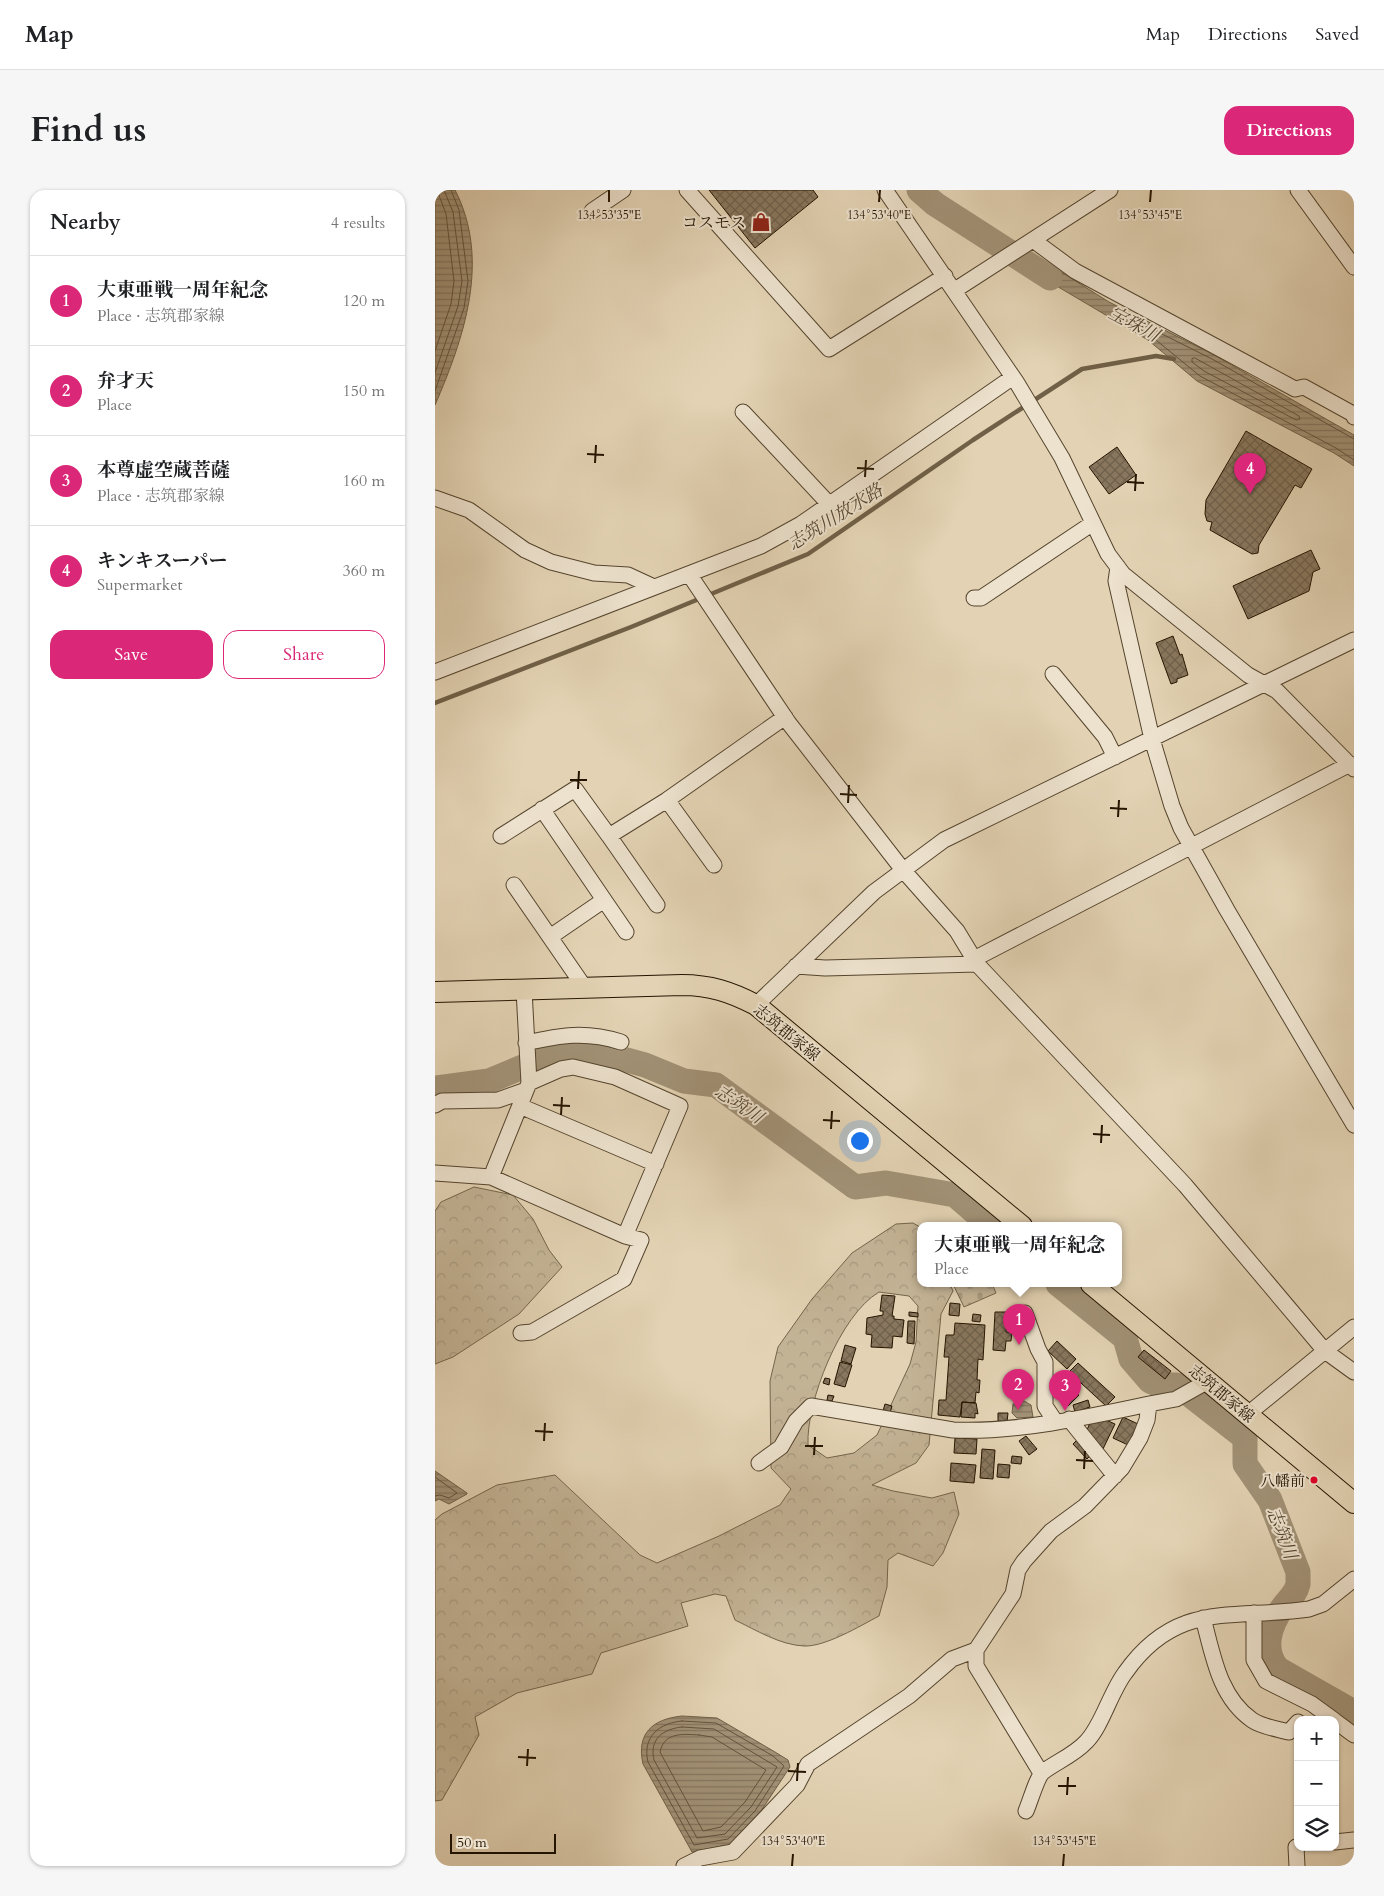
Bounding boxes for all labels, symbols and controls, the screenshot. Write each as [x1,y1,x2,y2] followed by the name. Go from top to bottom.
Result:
[25,18,74,51] text: Map
[1146,22,1180,47] text: Map
[1208,22,1287,47] text: Directions
[1315,22,1359,47] text: Saved
[30,106,146,154] text: Find us
[1224,106,1354,155] button: Directions
[577,207,641,223] text: 134°53'35"E
[847,207,911,223] text: 134°53'40"E
[1118,207,1182,223] text: 134°53'45"E
[50,208,121,237] text: Nearby
[750,211,772,233] shop icon: コスモス
[331,212,385,234] text: 4 results
[682,212,746,234] place label: コスモス
[97,277,268,303] text: 大東亜戦一周年紀念
[62,290,70,312] text: 1
[343,290,385,312] text: 120 m
[1104,301,1165,349] water label: 宝珠川
[97,305,225,327] text: Place · 志筑郡家線
[97,368,154,394] text: 弁才天
[62,380,70,402] text: 2
[343,380,385,402] text: 150 m
[97,394,132,416] text: Place
[1234,453,1266,494] pin: 4
[97,457,230,483] text: 本尊虚空蔵菩薩
[62,470,70,492] text: 3
[343,470,385,492] text: 160 m
[783,477,889,557] water label: 志筑川放水路
[97,485,225,507] text: Place · 志筑郡家線
[97,548,228,574] text: キンキスーパー
[62,560,70,582] text: 4
[343,560,385,582] text: 360 m
[97,574,183,596] text: Supermarket
[50,630,213,679] button: Save
[223,630,385,679] button: Share
[748,999,824,1067] street label: 志筑郡家線
[709,1079,770,1131] water label: 志筑川
[847,1128,873,1154] your location
[917,1222,1122,1287] popup
[934,1232,1105,1258] text: 大東亜戦一周年紀念
[934,1258,969,1280] text: Place
[1003,1304,1035,1345] pin: 1
[1184,1360,1259,1428] street label: 志筑郡家線
[1002,1369,1034,1410] pin: 2
[1049,1370,1081,1411] pin: 3
[1260,1471,1305,1491] place label: 八幡前
[1309,1475,1319,1485] marker: 八幡前
[1260,1503,1304,1565] water label: 志筑川
[1294,1716,1339,1851] map controls
[1294,1716,1339,1761] button: +
[1294,1761,1339,1806] button: −
[1294,1806,1339,1851] button: layers
[450,1831,556,1854] scale bar
[457,1833,487,1852] text: 50 m
[761,1833,825,1849] text: 134°53'40"E
[1032,1833,1096,1849] text: 134°53'45"E

